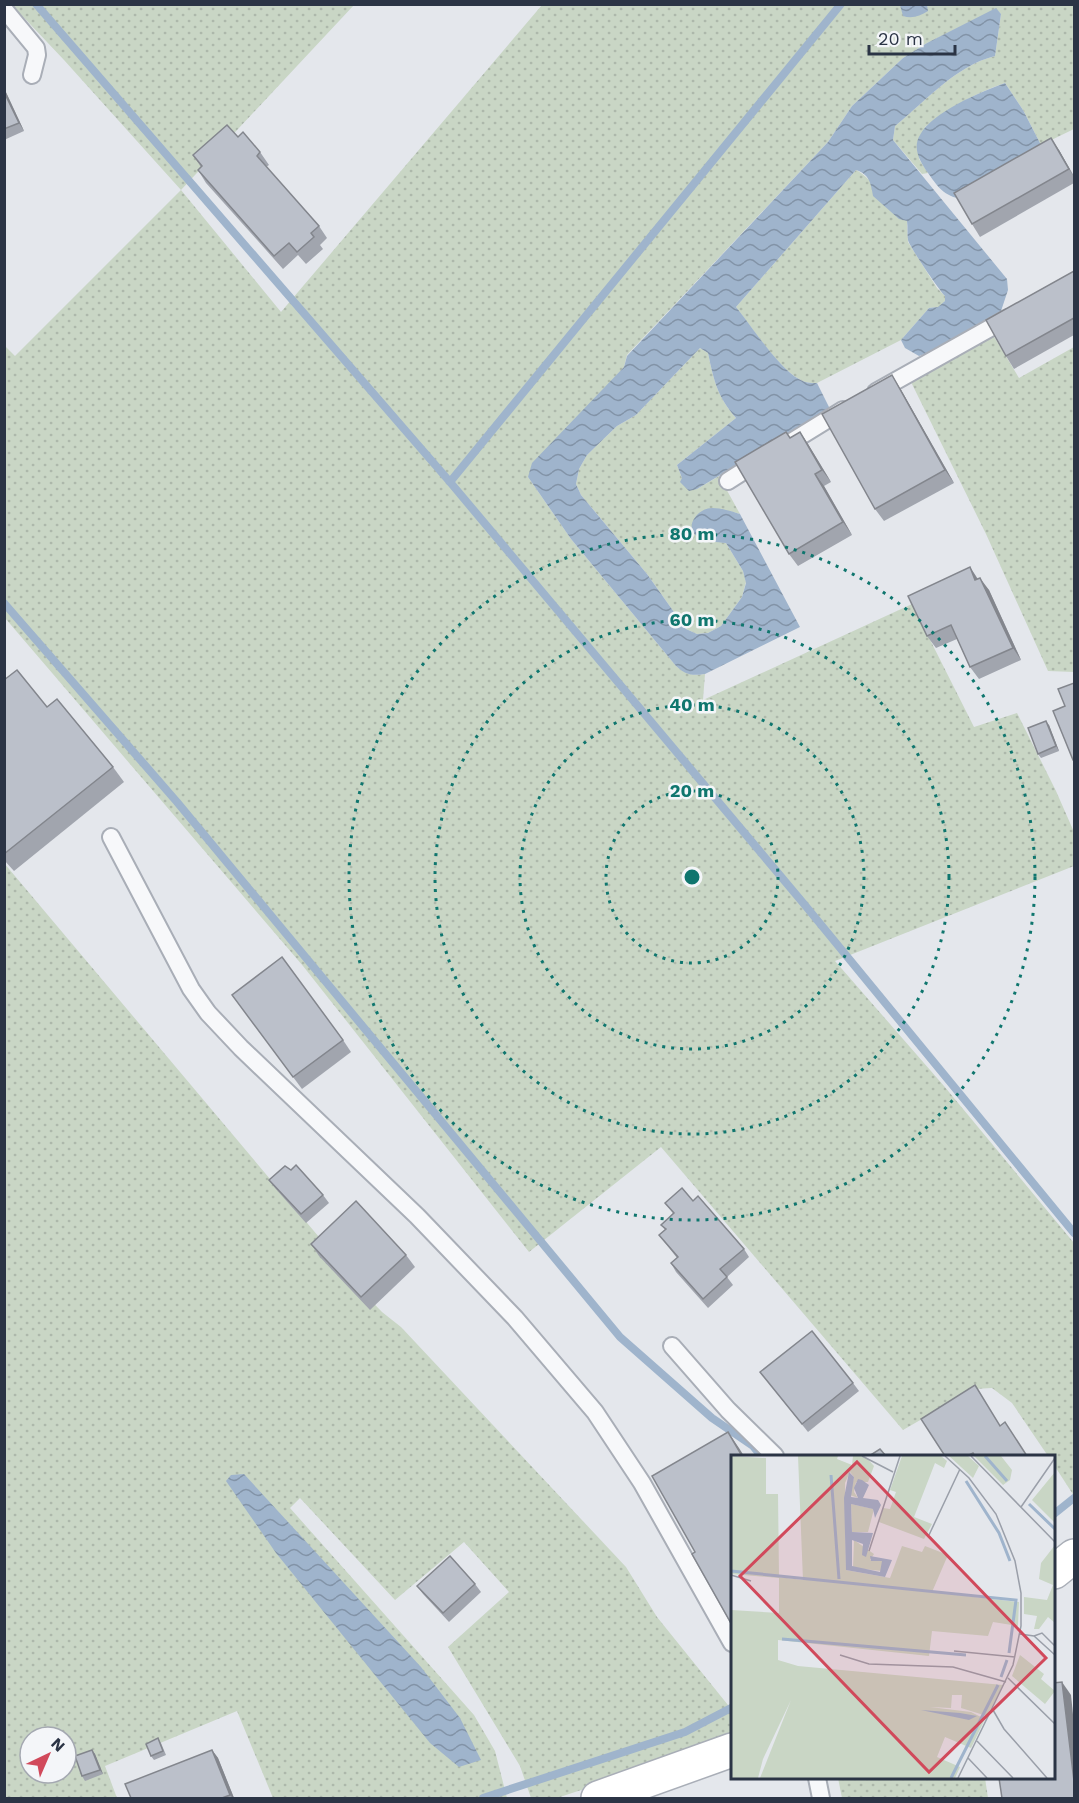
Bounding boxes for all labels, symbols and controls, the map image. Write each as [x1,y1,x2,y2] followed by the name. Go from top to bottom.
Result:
[869,18,954,56] scale bar
[878,28,923,49] text: 20 m
[670,523,714,544] text: 80 m
[670,609,714,630] text: 60 m
[669,694,715,715] text: 40 m
[670,780,714,801] text: 20 m
[682,867,702,887] centre of rings
[731,1455,1055,1779] inset map
[18,1725,78,1785] north arrow
[47,1734,69,1756] text: N

